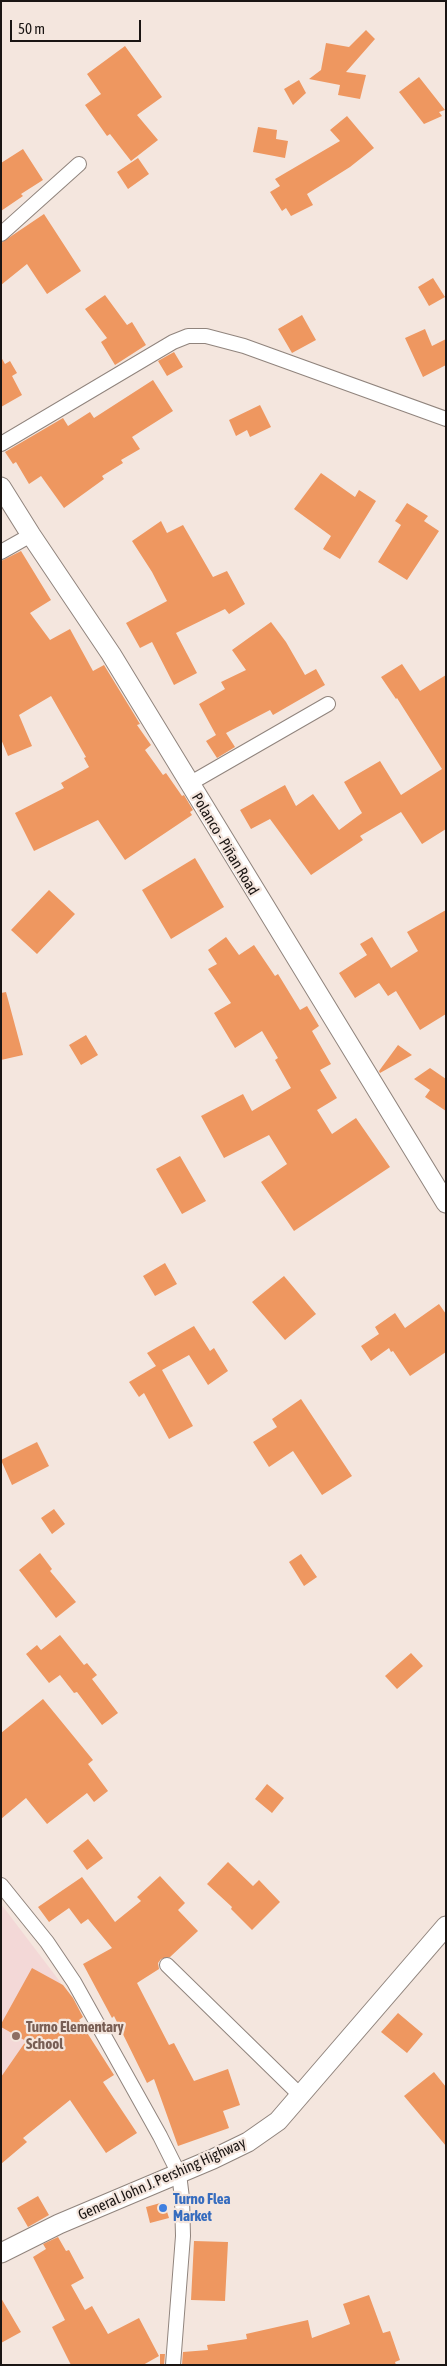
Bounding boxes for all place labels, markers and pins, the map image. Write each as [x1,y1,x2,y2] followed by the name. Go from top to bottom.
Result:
[26,2018,124,2053] place label: Turno Elementary School
[10,2030,22,2042] marker: Turno Elementary School
[173,2190,231,2225] place label: Turno Flea Market
[157,2202,169,2214] marker: Turno Flea Market

